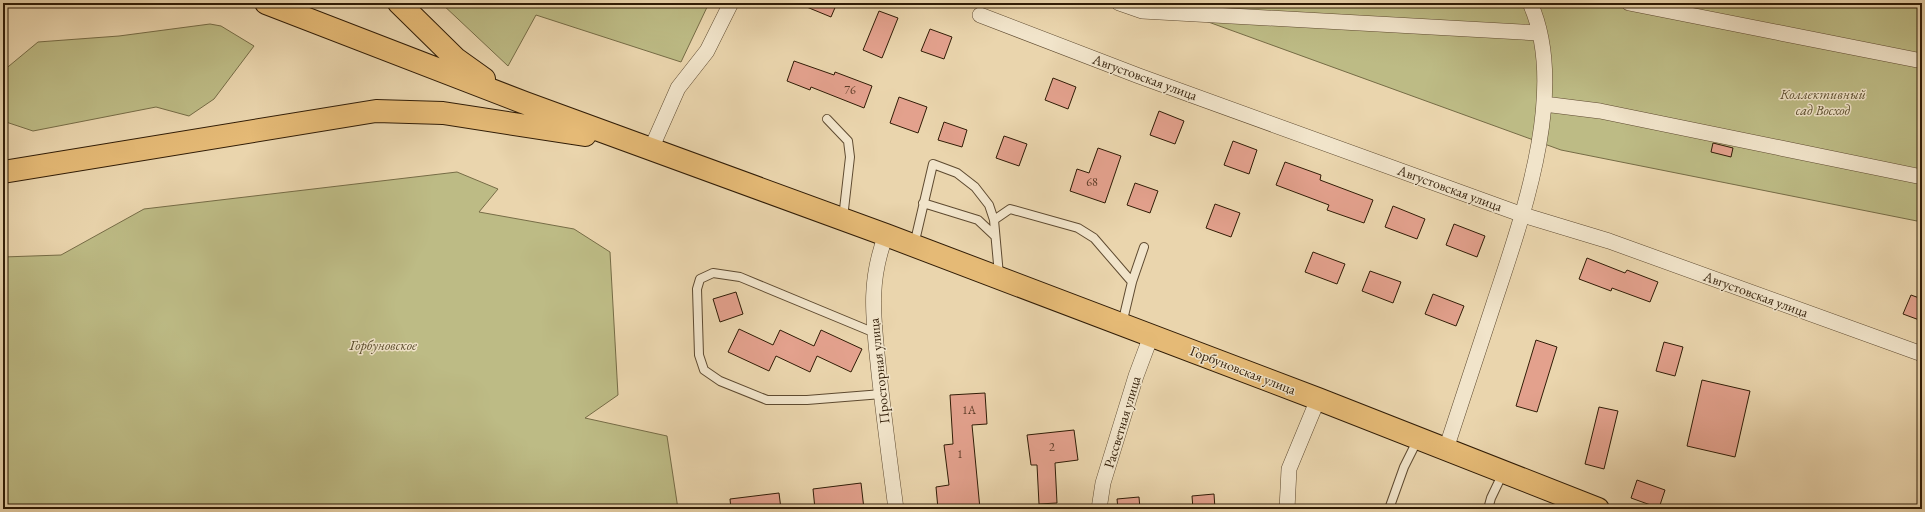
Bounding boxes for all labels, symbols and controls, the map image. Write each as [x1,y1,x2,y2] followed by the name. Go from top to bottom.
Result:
[1089,49,1200,104] street label: Августовская улица
[844,82,856,98] house number: 76
[1779,85,1866,119] park label: Коллективный сад Восход
[1394,160,1505,215] street label: Августовская улица
[1086,174,1098,190] house number: 68
[1700,266,1811,321] street label: Августовская улица
[864,317,893,425] street label: Просторная улица
[348,336,417,354] park label: Горбуновское
[1187,342,1299,399] street label: Горбуновская улица
[1099,373,1145,470] street label: Рассветная улица
[962,402,977,418] house number: 1А
[1049,439,1055,455] house number: 2
[957,446,963,462] house number: 1

